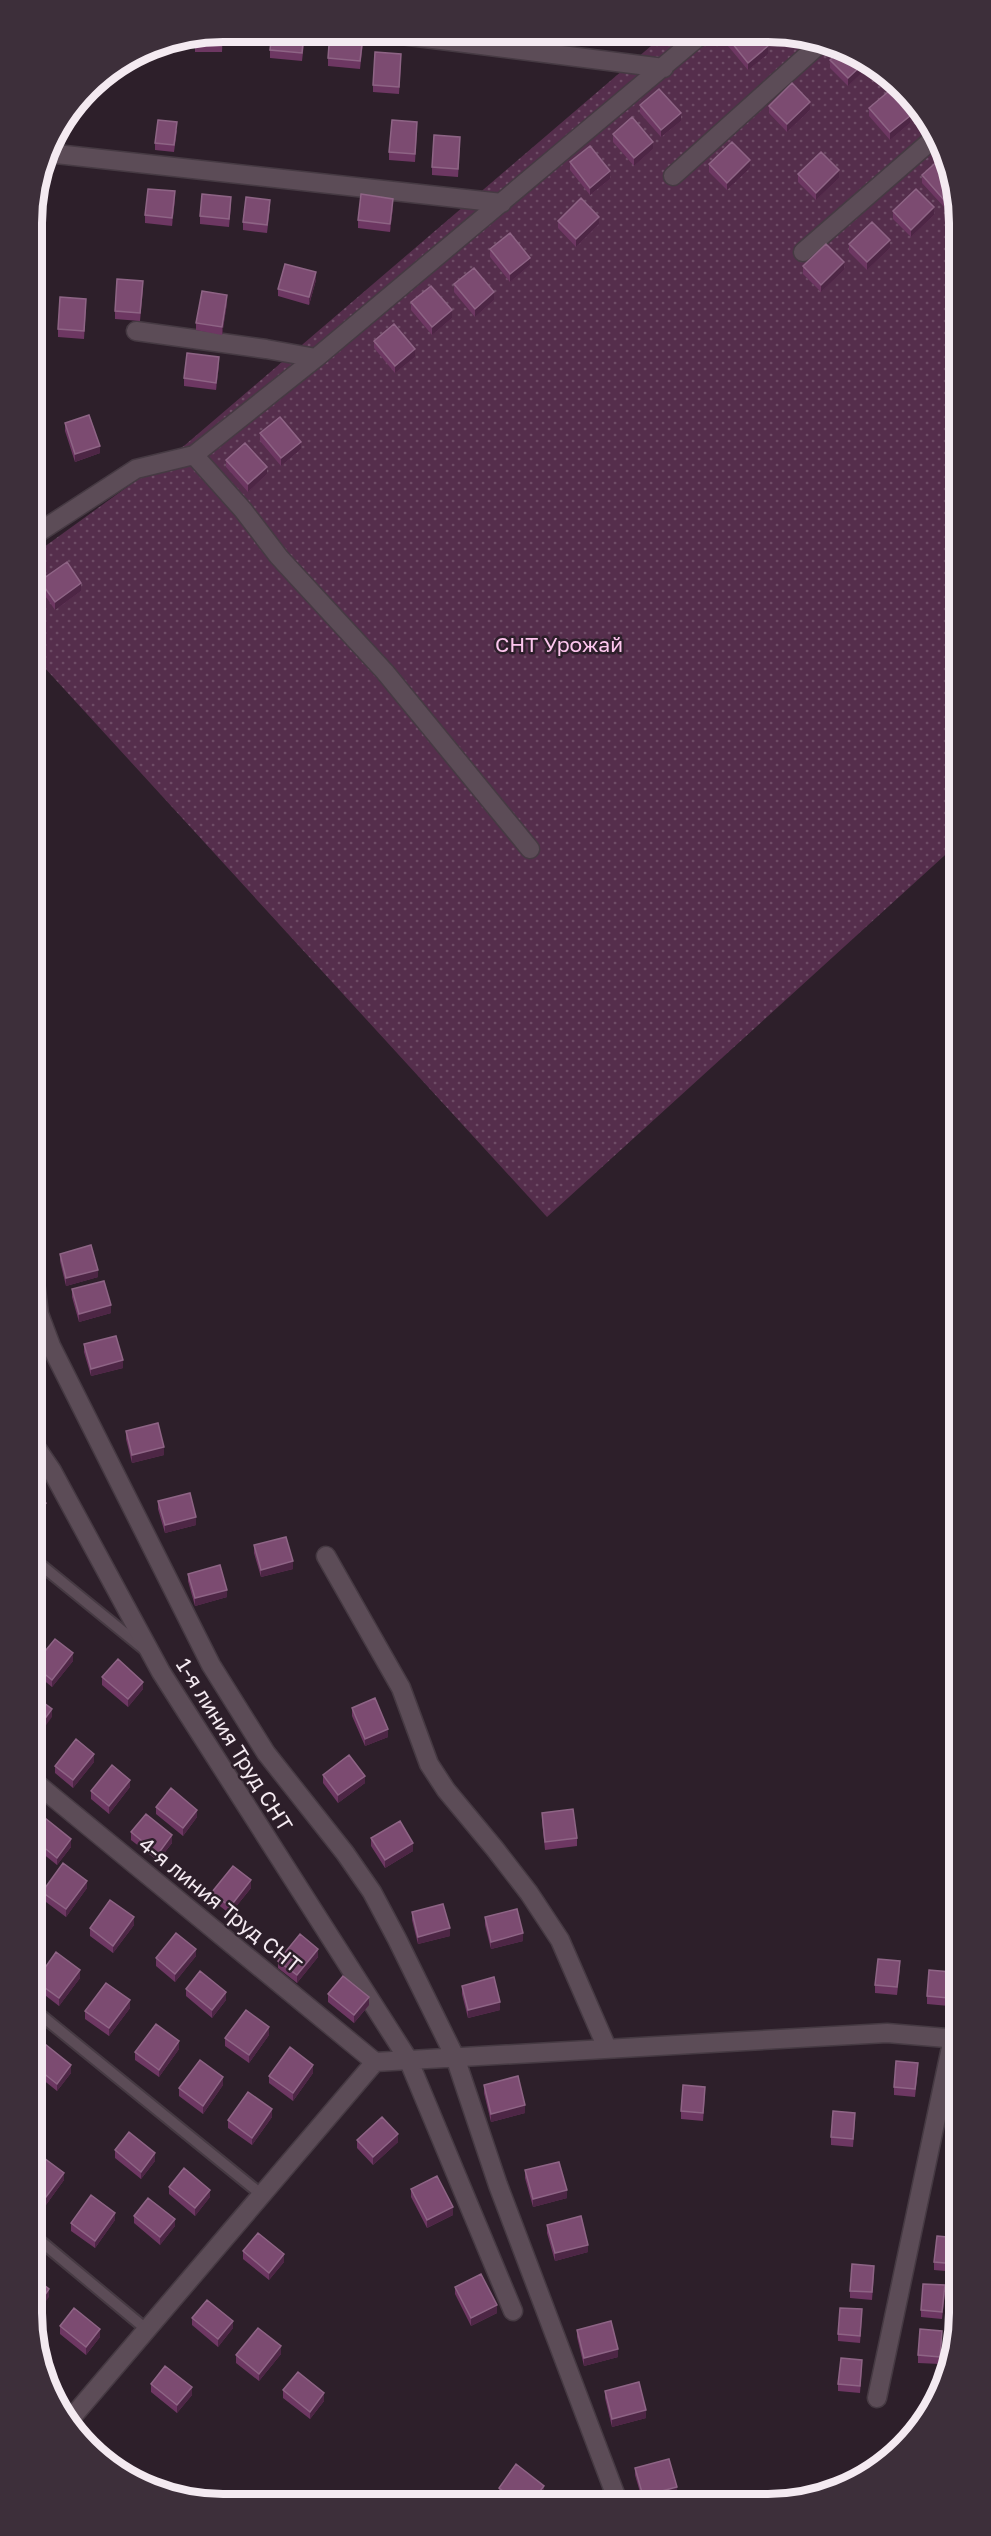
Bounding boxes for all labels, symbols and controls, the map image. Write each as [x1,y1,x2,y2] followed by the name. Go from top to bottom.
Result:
[495,631,623,657] park label: СНТ Урожай
[171,1653,299,1836] street label: 1-я линия Труд СНТ
[134,1831,307,1978] street label: 4-я линия Труд СНТ

